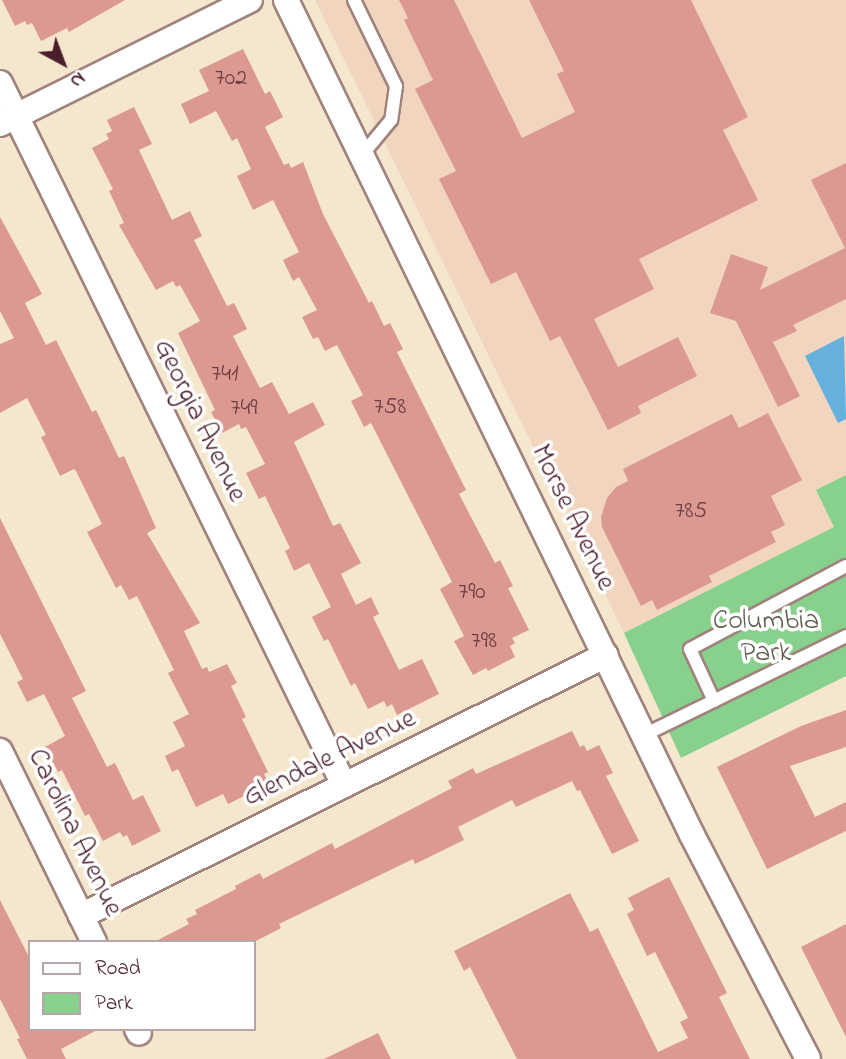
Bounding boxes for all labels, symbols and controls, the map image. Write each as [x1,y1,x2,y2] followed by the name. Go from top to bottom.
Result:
[28,28,98,98] north arrow
[63,65,91,94] text: N
[215,65,247,93] house number: 702
[145,334,253,508] street label: Georgia Avenue
[211,361,239,389] house number: 741
[374,394,406,422] house number: 758
[231,395,257,423] house number: 749
[522,440,622,596] street label: Morse Avenue
[675,498,707,526] house number: 785
[458,579,486,607] house number: 790
[713,605,819,671] park label: Columbia Park
[471,628,497,656] house number: 798
[238,703,422,815] street label: Glendale Avenue
[19,744,129,922] street label: Carolina Avenue
[28,940,256,1031] legend
[95,954,141,984] text: Road
[95,989,133,1019] text: Park

